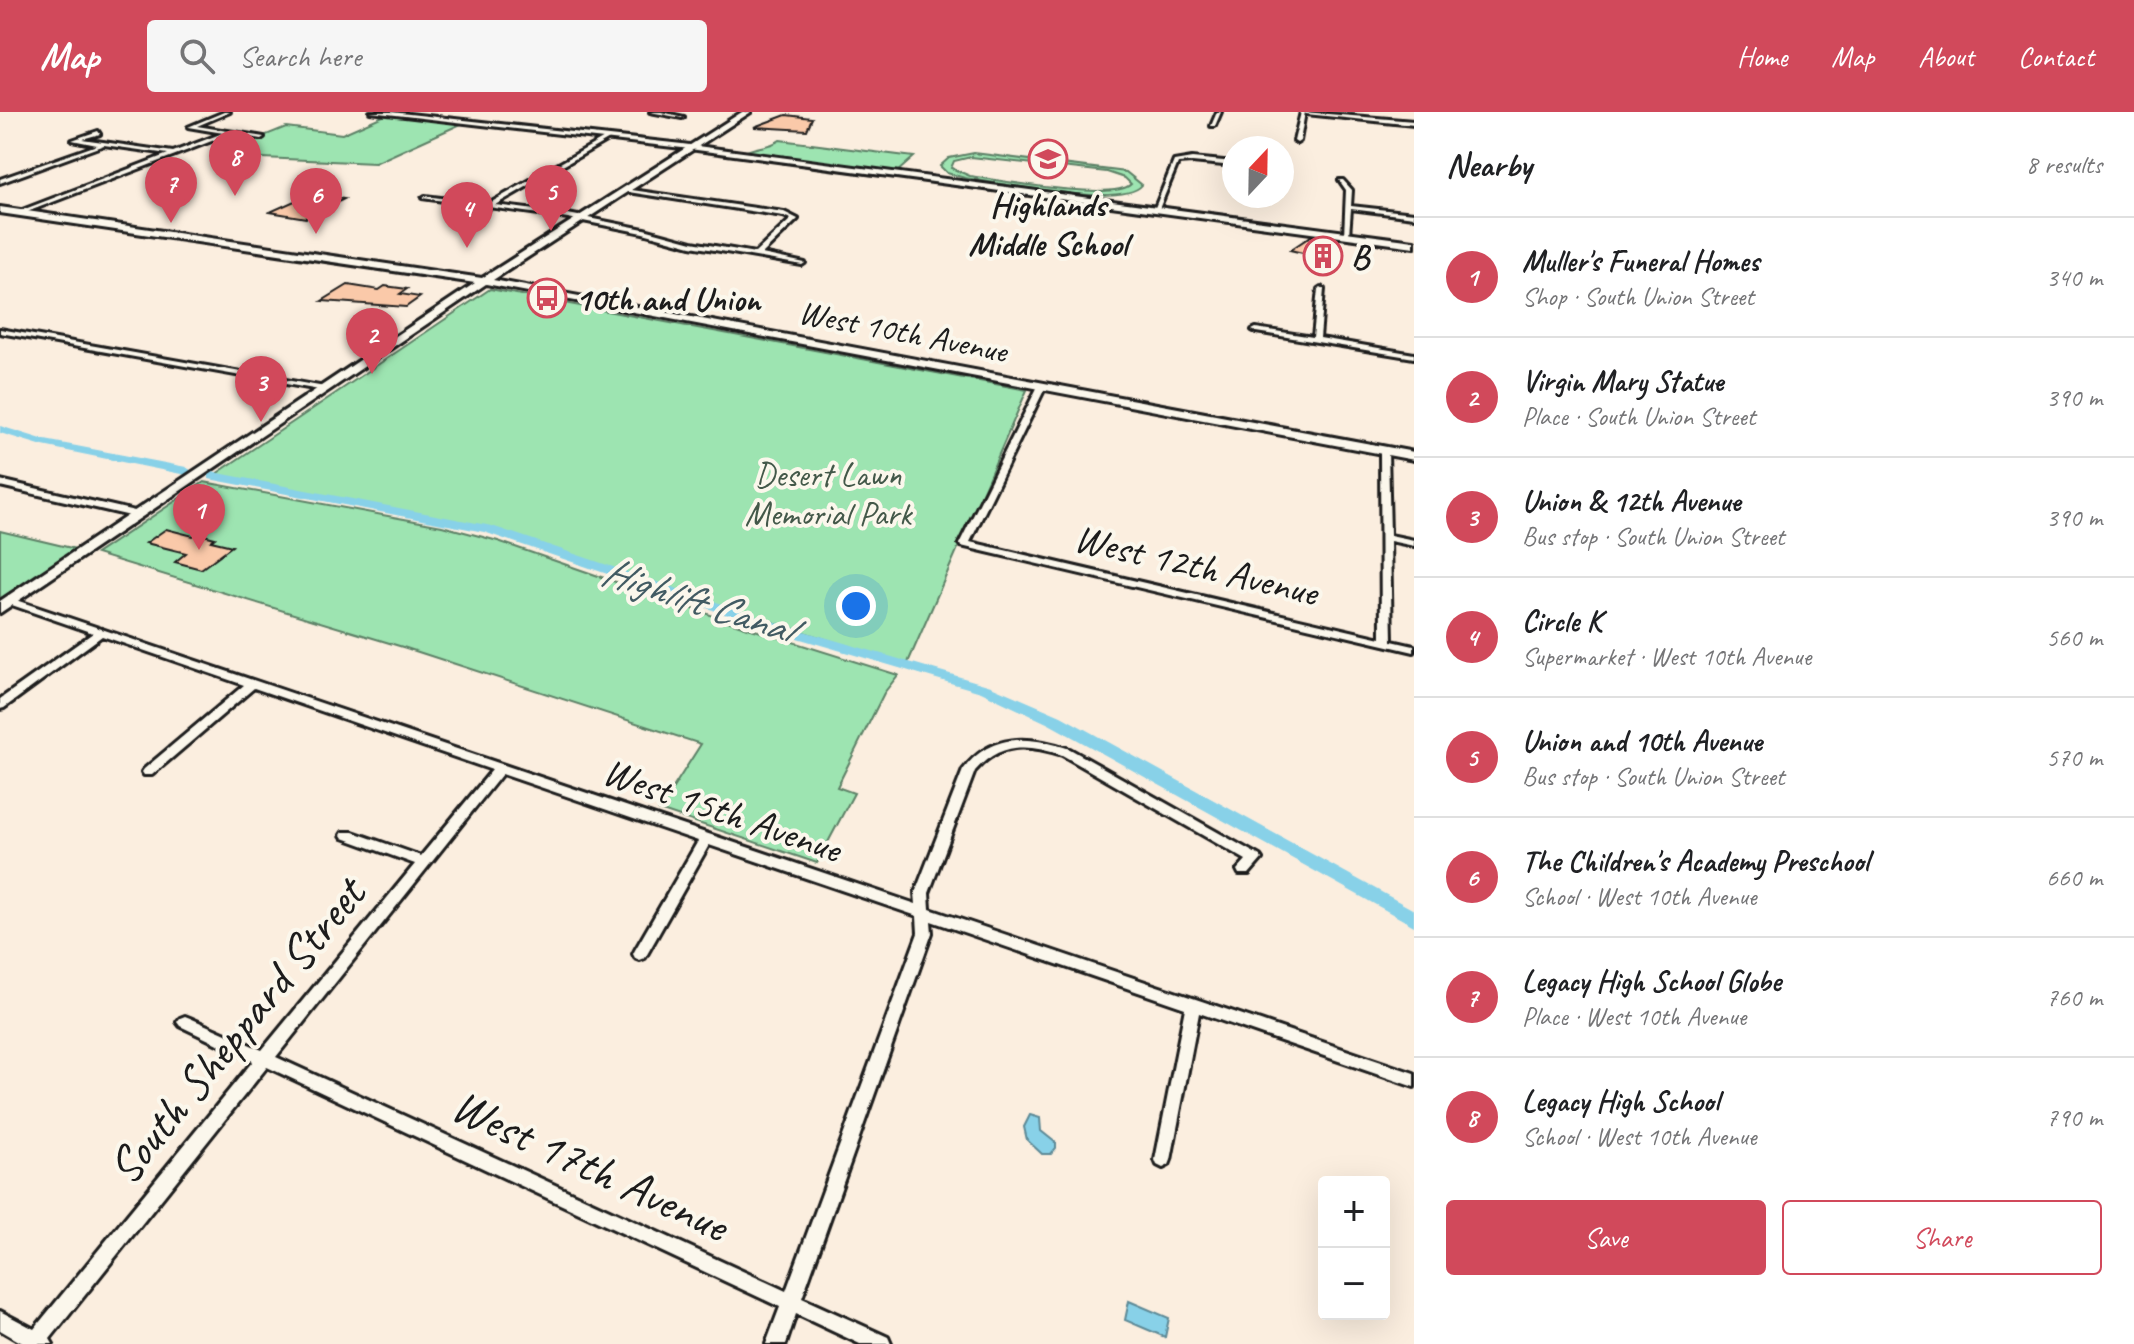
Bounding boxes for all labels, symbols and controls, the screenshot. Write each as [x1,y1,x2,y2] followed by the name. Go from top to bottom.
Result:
[147,20,707,92] search box
[40,33,99,80] text: Map
[175,34,219,78] icon: search
[239,37,361,75] text: Search here
[1737,39,1787,74] text: Home
[1831,39,1874,74] text: Map
[1918,39,1974,74] text: About
[2018,39,2094,74] text: Contact
[209,130,261,196] pin: 8
[1222,136,1294,208] north arrow
[1027,138,1069,180] school or university icon: Highlands Middle School
[1446,143,1532,186] text: Nearby
[2026,148,2102,181] text: 8 results
[145,157,197,223] pin: 7
[525,165,577,231] pin: 5
[290,168,342,234] pin: 6
[441,182,493,248] pin: 4
[968,183,1134,265] place label: Highlands Middle School
[1302,235,1344,277] building icon: B
[1351,235,1372,278] place label: B
[1522,242,1759,280] text: Muller's Funeral Homes
[1466,261,1478,294] text: 1
[2046,261,2102,294] text: 340 m
[526,277,568,319] bus stop icon: 10th and Union
[575,277,762,320] place label: 10th and Union
[1522,280,1754,313] text: Shop · South Union Street
[795,290,1012,373] street label: West 10th Avenue
[346,308,398,374] pin: 2
[235,356,287,422] pin: 3
[1522,362,1723,400] text: Virgin Mary Statue
[1466,381,1478,414] text: 2
[2046,381,2102,414] text: 390 m
[1522,400,1755,433] text: Place · South Union Street
[745,453,914,535] park label: Desert Lawn Memorial Park
[1522,482,1740,520] text: Union & 12th Avenue
[173,484,225,550] pin: 1
[1466,501,1478,534] text: 3
[2046,501,2102,534] text: 390 m
[1070,513,1325,618] street label: West 12th Avenue
[1522,520,1784,553] text: Bus stop · South Union Street
[595,544,811,660] water label: Highlift Canal
[836,586,876,626] your location
[1522,602,1602,640] text: Circle K
[1466,621,1478,654] text: 4
[2046,621,2102,654] text: 560 m
[1522,640,1811,673] text: Supermarket · West 10th Avenue
[1522,722,1762,760] text: Union and 10th Avenue
[1466,741,1478,774] text: 5
[2046,741,2102,774] text: 570 m
[597,746,850,875] street label: West 15th Avenue
[1522,760,1784,793] text: Bus stop · South Union Street
[1522,842,1869,880] text: The Children's Academy Preschool
[1466,861,1478,894] text: 6
[2046,861,2102,894] text: 660 m
[94,863,380,1196] street label: South Sheppard Street
[1522,880,1757,913] text: School · West 10th Avenue
[1522,962,1781,1000] text: Legacy High School Globe
[1466,981,1478,1014] text: 7
[2046,981,2102,1014] text: 760 m
[1522,1000,1746,1033] text: Place · West 10th Avenue
[442,1075,741,1256] street label: West 17th Avenue
[1522,1082,1719,1120] text: Legacy High School
[1466,1101,1478,1134] text: 8
[2046,1101,2102,1134] text: 790 m
[1522,1120,1757,1153] text: School · West 10th Avenue
[1318,1176,1390,1320] map controls
[1318,1176,1390,1248] button: +
[1446,1200,1766,1275] button: Save
[1782,1200,2102,1275] button: Share
[1318,1248,1390,1320] button: −

